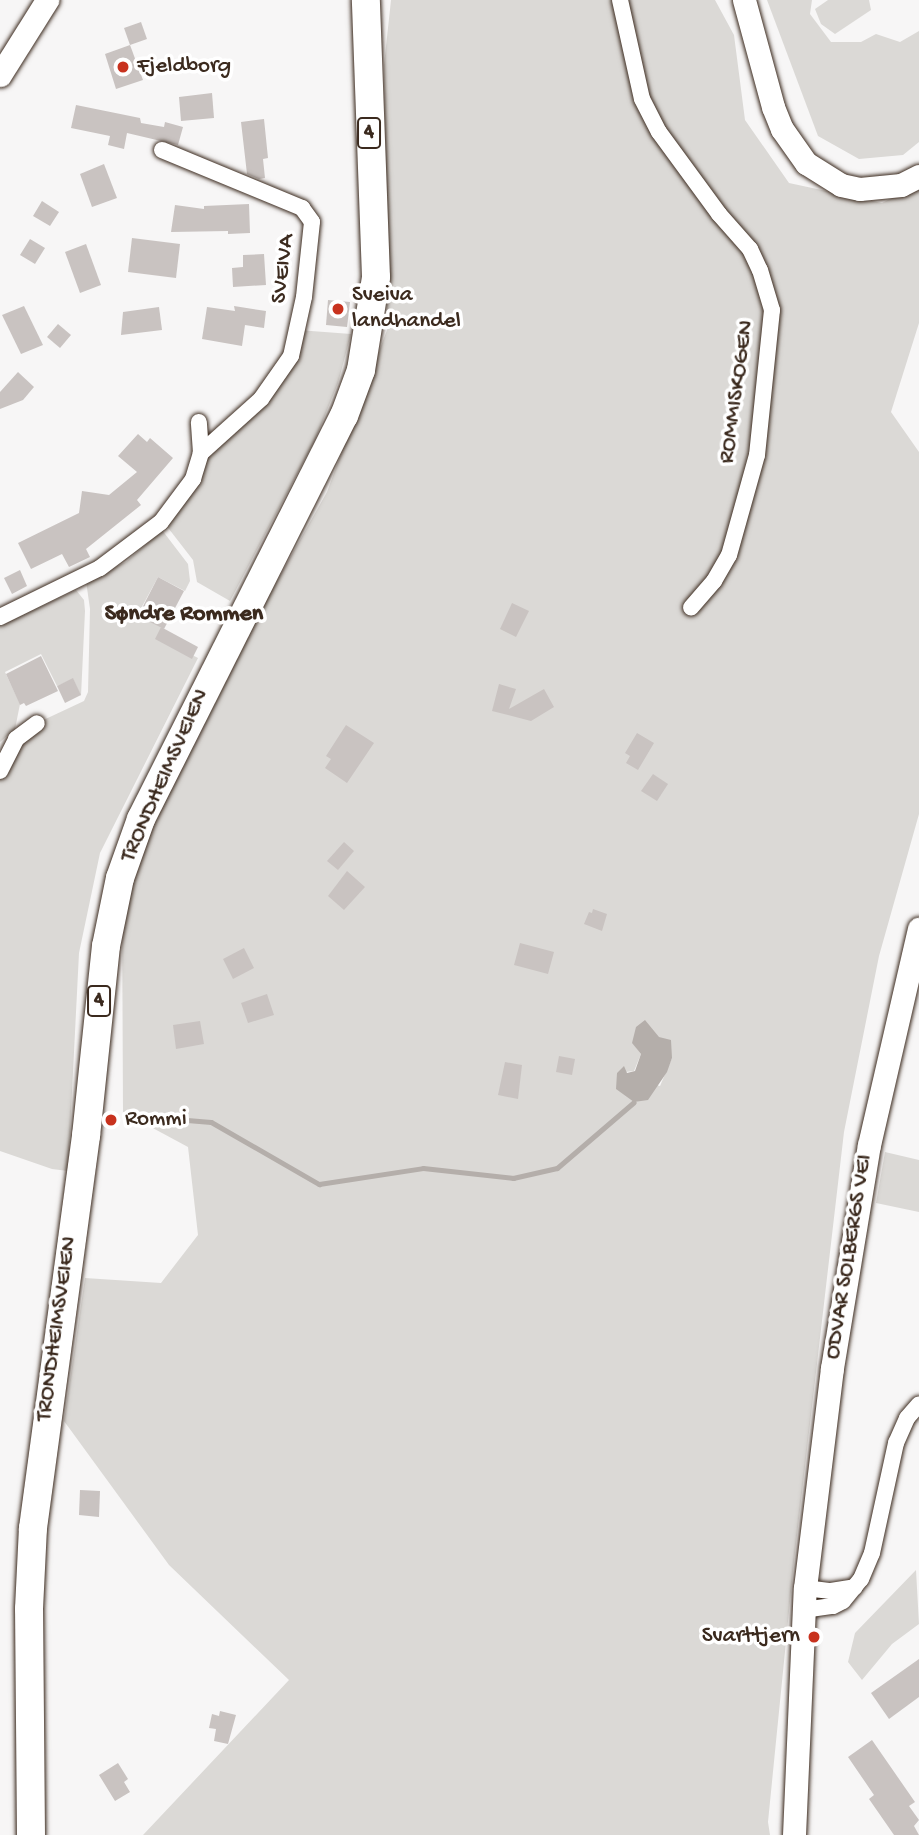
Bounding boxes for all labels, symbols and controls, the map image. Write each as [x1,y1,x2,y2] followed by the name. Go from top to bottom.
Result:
[137,53,231,81] place label: Fjeldborg
[115,59,131,75] marker: Fjeldborg
[357,116,381,150] road number: 4
[266,233,302,305] street label: SVEIVA
[352,282,461,336] place label: Sveiva landhandel
[330,301,346,317] marker: Sveiva landhandel
[714,319,762,465] street label: ROMMISKOGEN
[105,601,263,629] district label: Søndre Rommen
[115,685,217,867] street label: TRONDHEIMSVEIEN
[87,984,111,1018] road number: 4
[125,1106,187,1134] place label: Rommi
[103,1112,119,1128] marker: Rommi
[820,1153,880,1361] street label: ODVAR SOLBERGS VEI
[31,1235,85,1423] street label: TRONDHEIMSVEIEN
[702,1623,800,1651] place label: Svarttjern
[806,1629,822,1645] marker: Svarttjern

